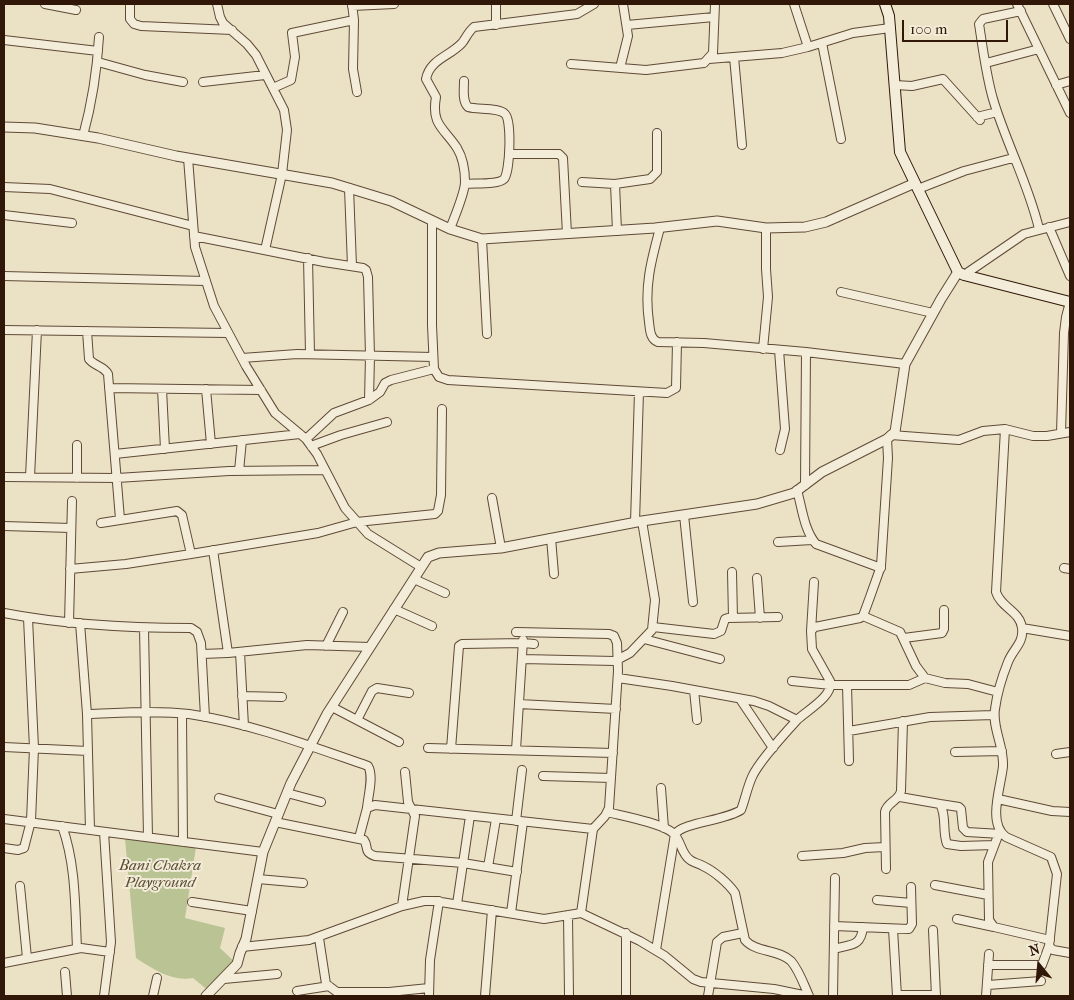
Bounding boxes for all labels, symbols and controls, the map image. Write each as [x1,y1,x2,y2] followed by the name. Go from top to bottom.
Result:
[904,10,1010,42] scale bar
[910,20,948,38] text: 100 m
[119,857,201,892] park label: Bani Chakra Playground
[1014,940,1064,990] north arrow
[1027,940,1042,960] text: N

